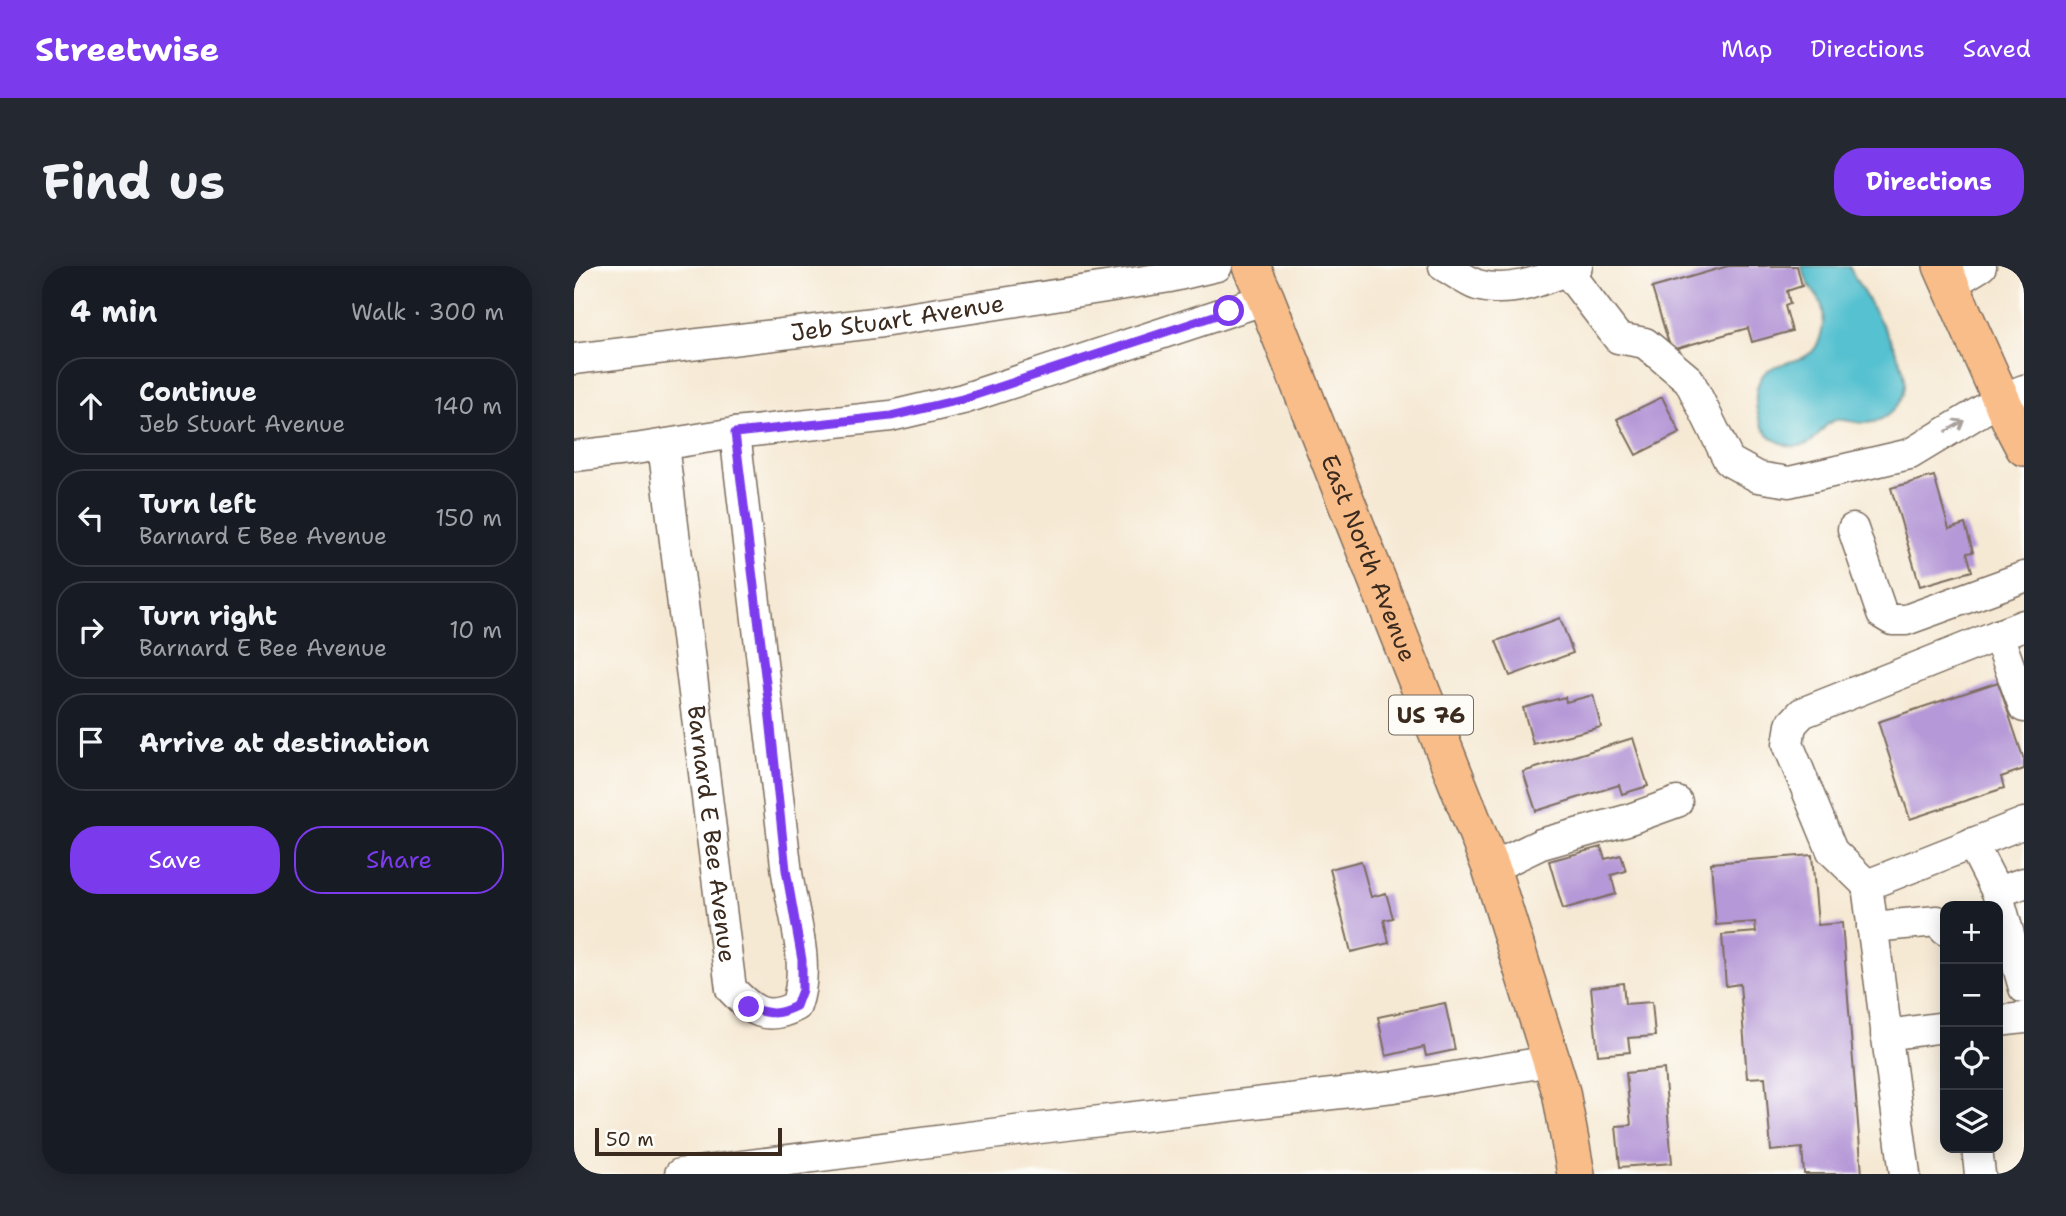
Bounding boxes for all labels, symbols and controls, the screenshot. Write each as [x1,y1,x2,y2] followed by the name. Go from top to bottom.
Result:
[35,27,219,72] text: Streetwise
[1721,33,1772,65] text: Map
[1810,33,1925,65] text: Directions
[1963,33,2031,65] text: Saved
[1834,148,2024,216] button: Directions
[42,149,225,215] text: Find us
[789,287,1006,349] street label: Jeb Stuart Avenue
[70,291,157,332] text: 4 min
[1213,295,1244,326] route start
[351,297,504,327] text: Walk · 300 m
[139,374,257,409] text: Continue
[72,387,110,425] icon: ahead
[434,391,502,421] text: 140 m
[139,409,345,439] text: Jeb Stuart Avenue
[1945,419,1965,433] one-way arrow
[1313,450,1424,667] street label: East North Avenue
[139,486,256,521] text: Turn left
[72,499,110,537] icon: left
[435,503,502,533] text: 150 m
[139,521,387,551] text: Barnard E Bee Avenue
[139,598,277,633] text: Turn right
[72,611,110,649] icon: right
[449,615,502,645] text: 10 m
[139,633,387,663] text: Barnard E Bee Avenue
[1389,696,1473,734] road number: US 76
[680,703,744,964] street label: Barnard E Bee Avenue
[72,723,110,761] icon: arrive
[139,725,429,760] text: Arrive at destination
[70,826,280,894] button: Save
[294,826,504,894] button: Share
[1940,901,2003,1153] map controls
[1940,901,2003,964] button: +
[1940,964,2003,1027] button: −
[733,991,764,1022] route end
[1940,1027,2003,1090] button: locate
[1940,1090,2003,1153] button: layers
[595,1125,782,1157] scale bar
[606,1127,654,1152] text: 50 m

